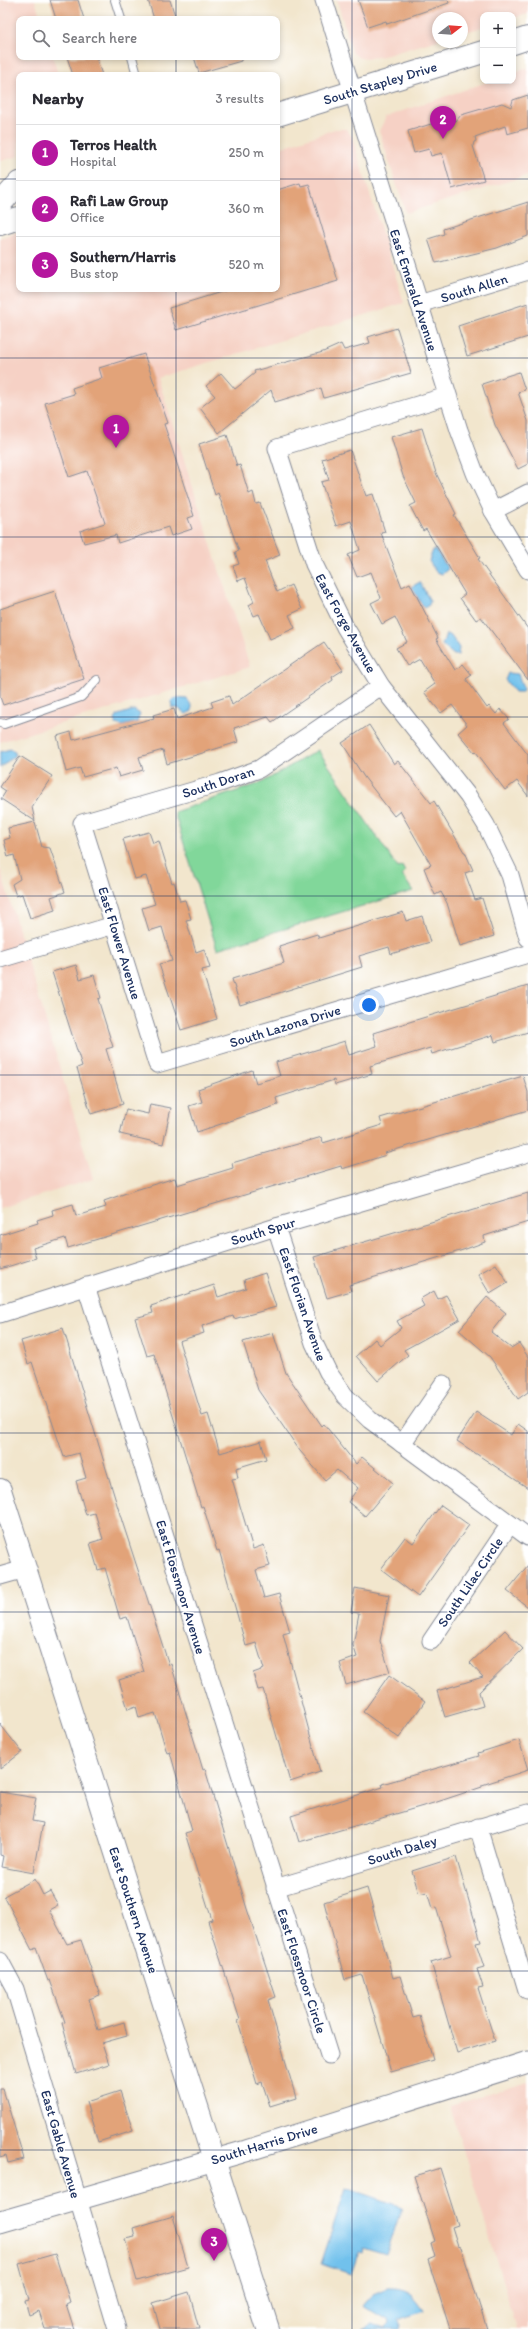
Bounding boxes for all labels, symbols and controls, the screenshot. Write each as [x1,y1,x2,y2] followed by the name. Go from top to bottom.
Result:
[432,12,468,48] north arrow
[480,12,516,84] map controls
[480,12,516,48] button: +
[16,16,280,60] search box
[30,27,52,49] icon: search
[62,29,137,47] text: Search here
[480,48,516,84] button: −
[321,58,439,109] street label: South Stapley Drive
[32,88,84,108] text: Nearby
[215,91,264,106] text: 3 results
[430,106,456,139] pin: 2
[70,136,157,154] text: Terros Health
[42,145,48,160] text: 1
[228,145,264,160] text: 250 m
[70,154,117,169] text: Hospital
[70,192,168,210] text: Rafi Law Group
[42,201,48,216] text: 2
[228,201,264,216] text: 360 m
[70,210,105,225] text: Office
[386,227,441,354] street label: East Emerald Avenue
[70,248,176,266] text: Southern/Harris
[41,257,49,272] text: 3
[228,257,264,272] text: 520 m
[70,266,118,281] text: Bus stop
[439,270,510,307] street label: South Allen
[103,415,129,448] pin: 1
[311,571,380,676] street label: East Forge Avenue
[180,763,257,802] street label: South Doran
[94,885,145,1002] street label: East Flower Avenue
[359,995,379,1015] your location
[227,1001,343,1051] street label: South Lazona Drive
[229,1213,298,1249] street label: South Spur
[275,1245,330,1364] street label: East Florian Avenue
[152,1518,209,1657] street label: East Flossmoor Avenue
[434,1534,507,1631] street label: South Lilac Circle
[365,1832,439,1869] street label: South Daley
[105,1845,162,1976] street label: East Southern Avenue
[273,1907,330,2036] street label: East Flossmoor Circle
[37,2088,84,2200] street label: East Gable Avenue
[209,2120,320,2169] street label: South Harris Drive
[201,2228,227,2261] pin: 3

